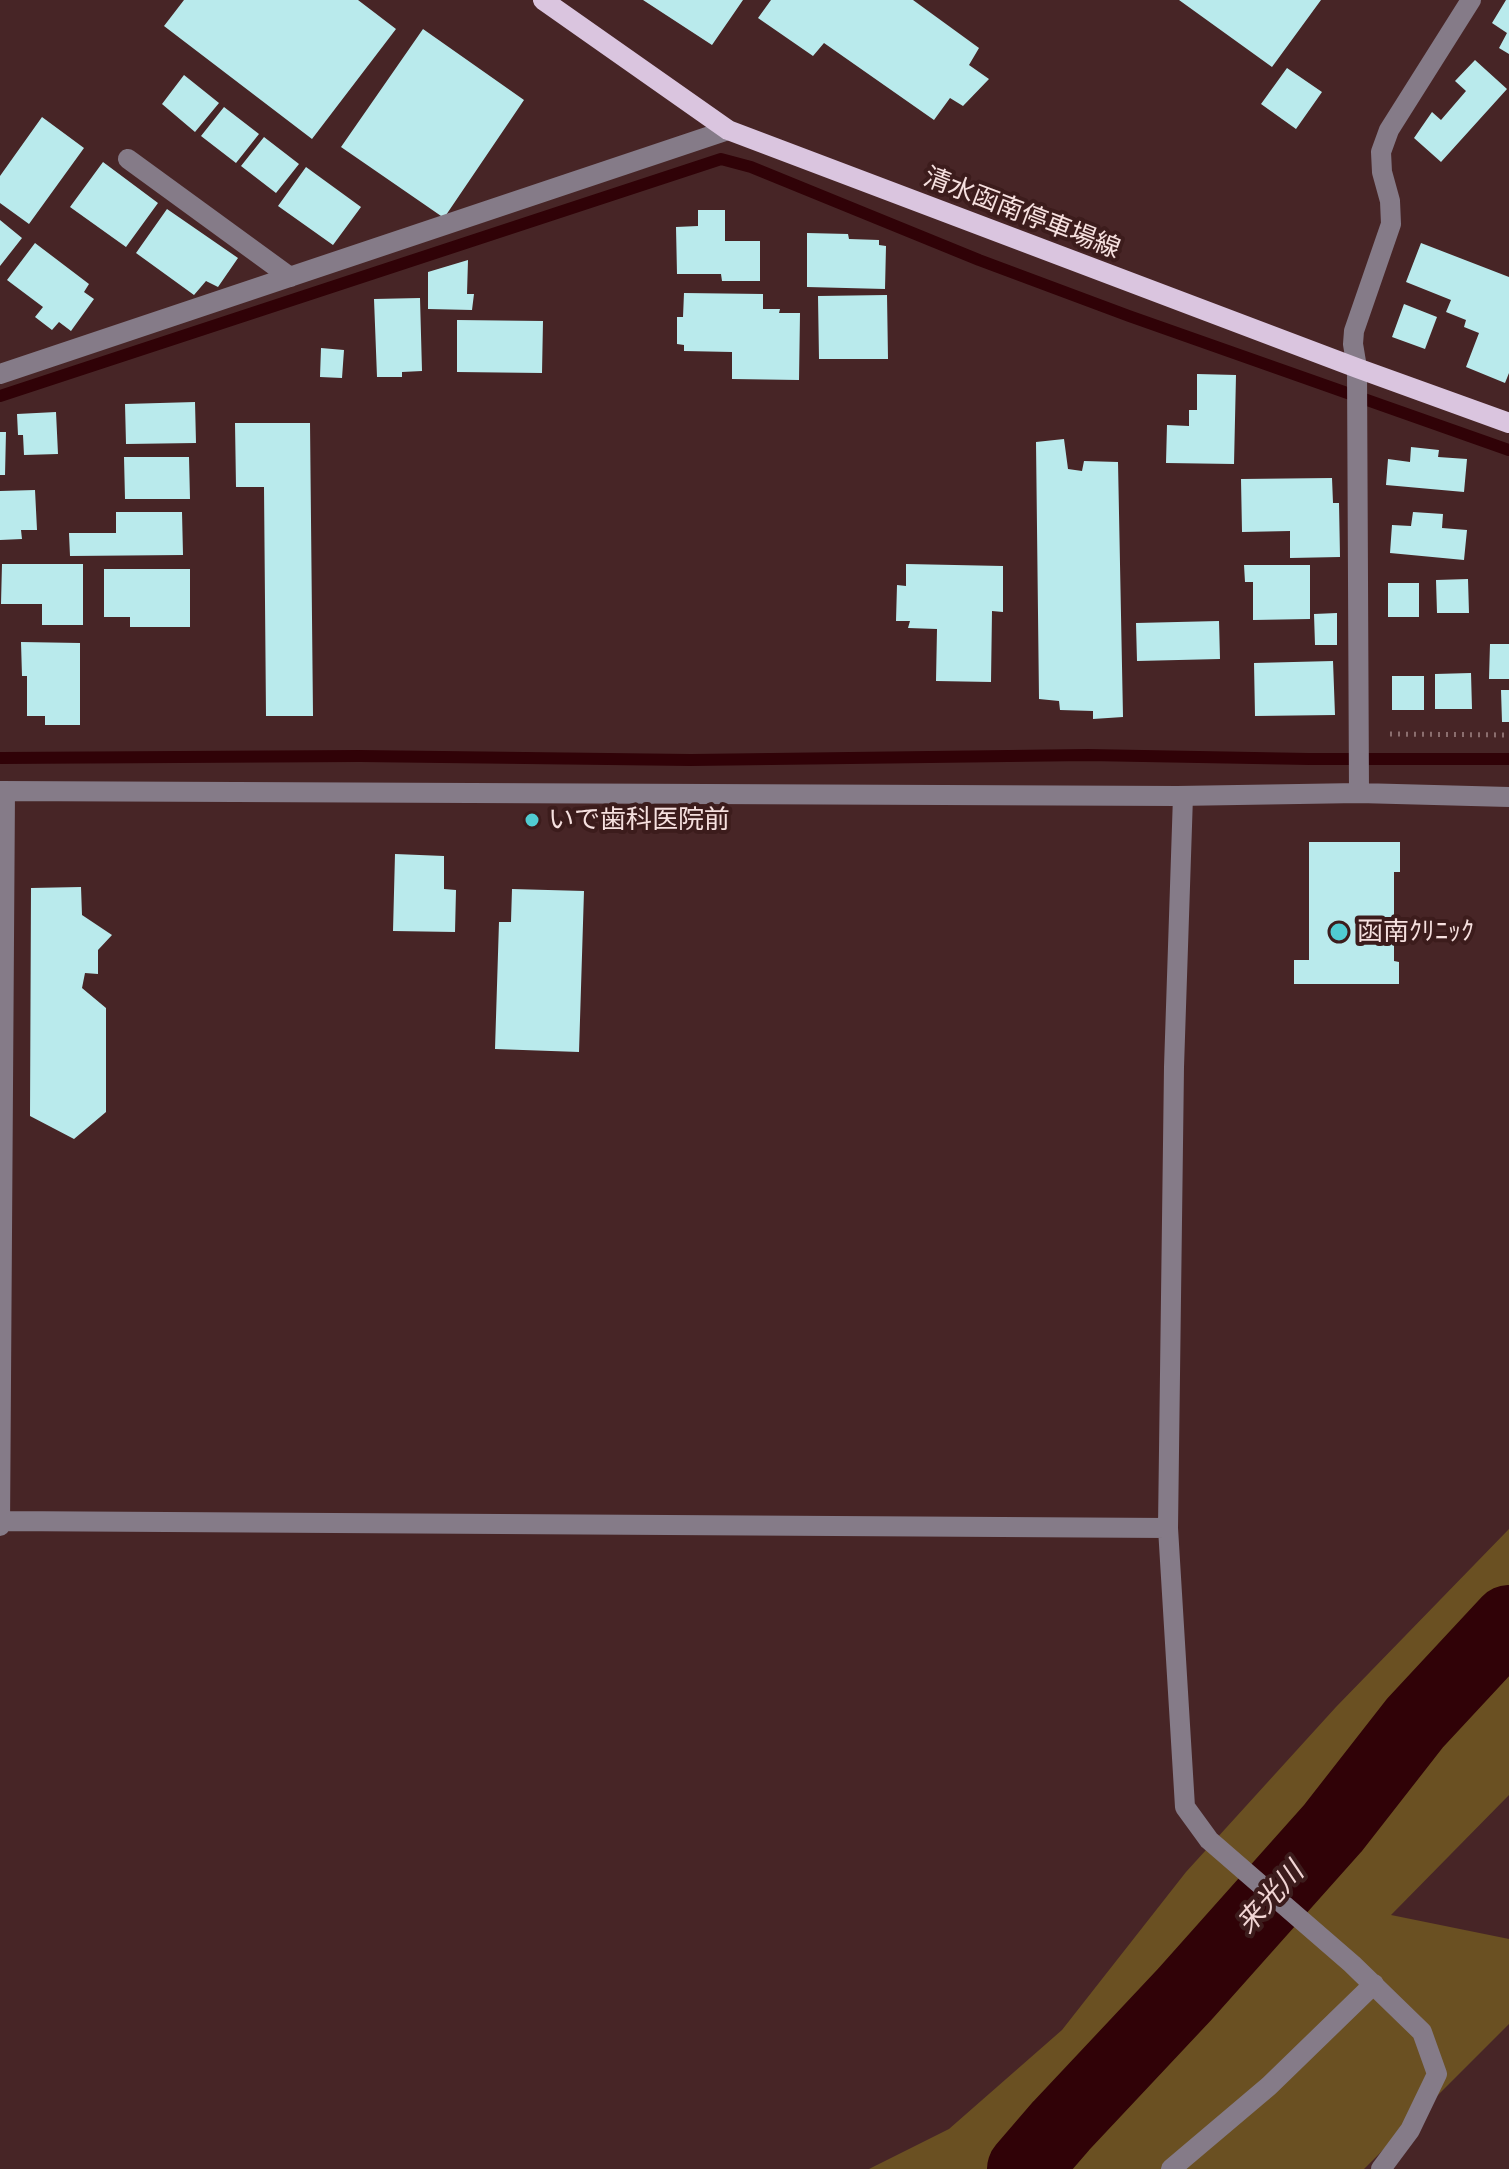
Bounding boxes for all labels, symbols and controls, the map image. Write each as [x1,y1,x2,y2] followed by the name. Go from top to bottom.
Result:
[919,161,1125,265] street label: 清水函南停車場線
[548,804,730,836] place label: いで歯科医院前
[523,811,541,829] marker: いで歯科医院前
[1357,916,1474,948] place label: 函南ｸﾘﾆｯｸ
[1328,921,1350,943] marker: 函南ｸﾘﾆｯｸ
[1229,1856,1311,1940] water label: 来光川

